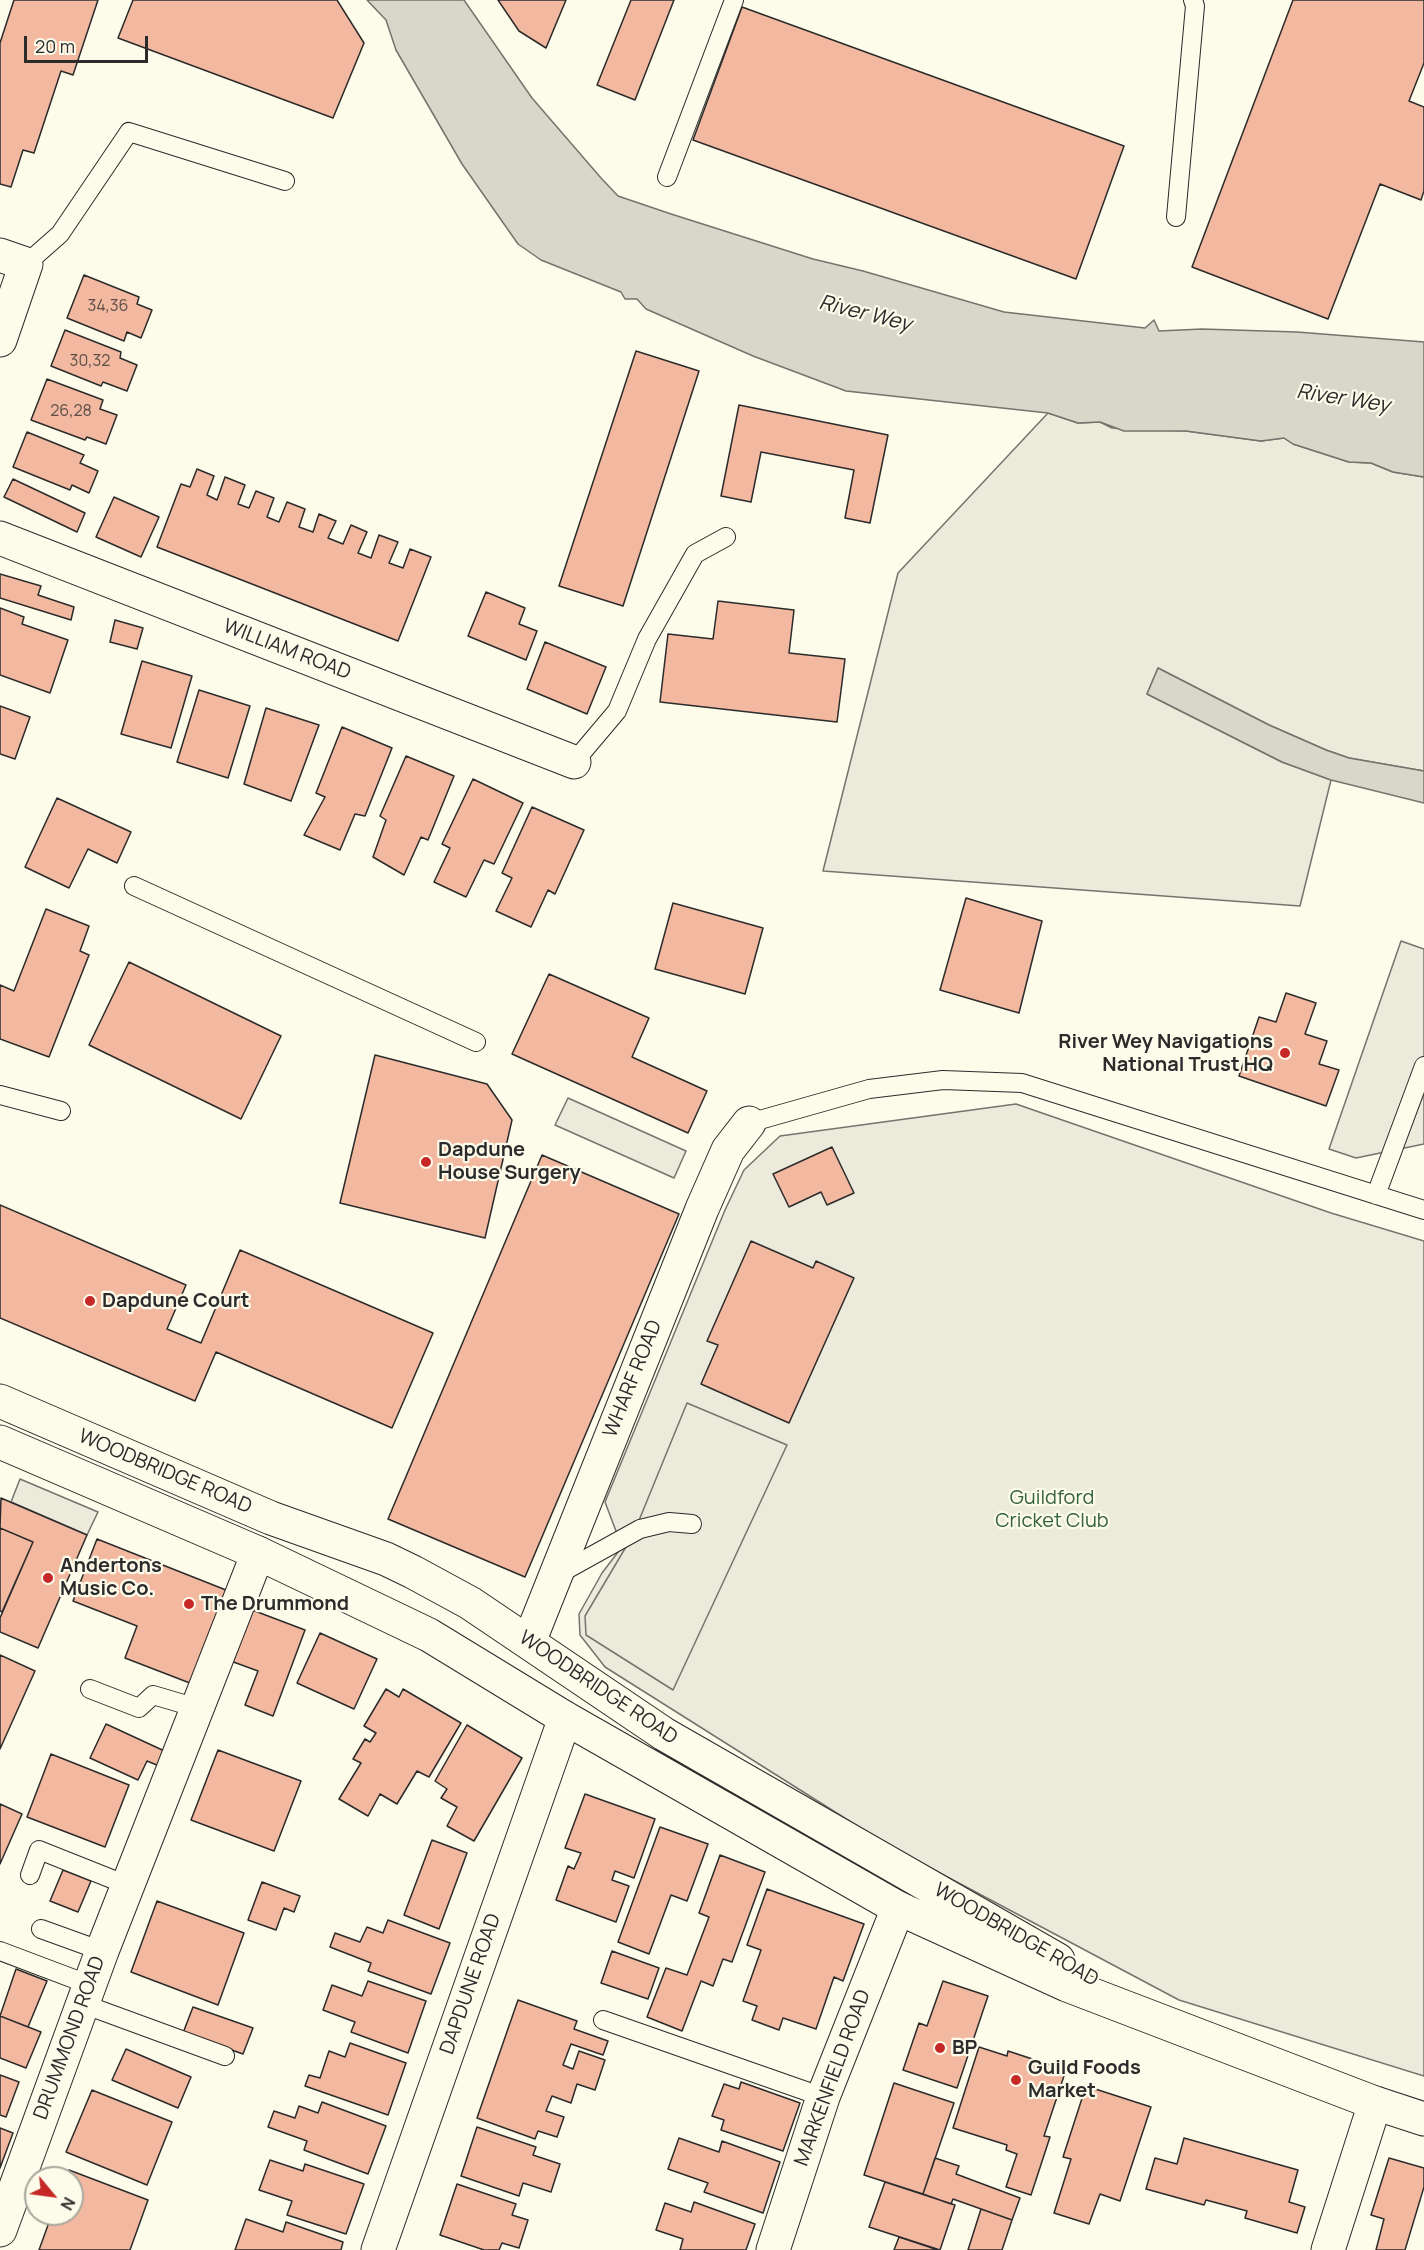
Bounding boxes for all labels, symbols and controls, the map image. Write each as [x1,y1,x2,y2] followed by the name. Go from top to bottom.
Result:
[27,24,152,62] scale bar
[35,34,75,58] text: 20 m
[816,290,914,338] water label: River Wey
[88,297,128,317] house number: 34,36
[70,352,110,372] house number: 30,32
[1295,379,1391,419] water label: River Wey
[50,402,92,422] house number: 26,28
[220,615,354,685] street label: WILLIAM ROAD
[1058,1030,1273,1077] place label: River Wey Navigations National Trust HQ
[1278,1046,1292,1060] marker: River Wey Navigations National Trust HQ
[438,1138,581,1185] place label: Dapdune House Surgery
[419,1155,433,1169] marker: Dapdune House Surgery
[102,1289,249,1313] place label: Dapdune Court
[83,1294,97,1308] marker: Dapdune Court
[599,1317,667,1441] street label: WHARF ROAD
[75,1425,255,1519] street label: WOODBRIDGE ROAD
[995,1486,1109,1533] park label: Guildford Cricket Club
[60,1554,162,1601] place label: Andertons Music Co.
[41,1571,55,1585] marker: Andertons Music Co.
[201,1592,349,1616] place label: The Drummond
[182,1597,196,1611] marker: The Drummond
[514,1626,682,1750] street label: WOODBRIDGE ROAD
[929,1878,1103,1992] street label: WOODBRIDGE ROAD
[436,1911,506,2057] street label: DAPDUNE ROAD
[29,1953,111,2123] street label: DRUMMOND ROAD
[790,1987,876,2169] street label: MARKENFIELD ROAD
[952,2036,977,2060] place label: BP
[933,2041,947,2055] marker: BP
[1028,2056,1141,2103] place label: Guild Foods Market
[1009,2073,1023,2087] marker: Guild Foods Market
[24,2166,84,2226] north arrow
[56,2193,80,2214] text: N

